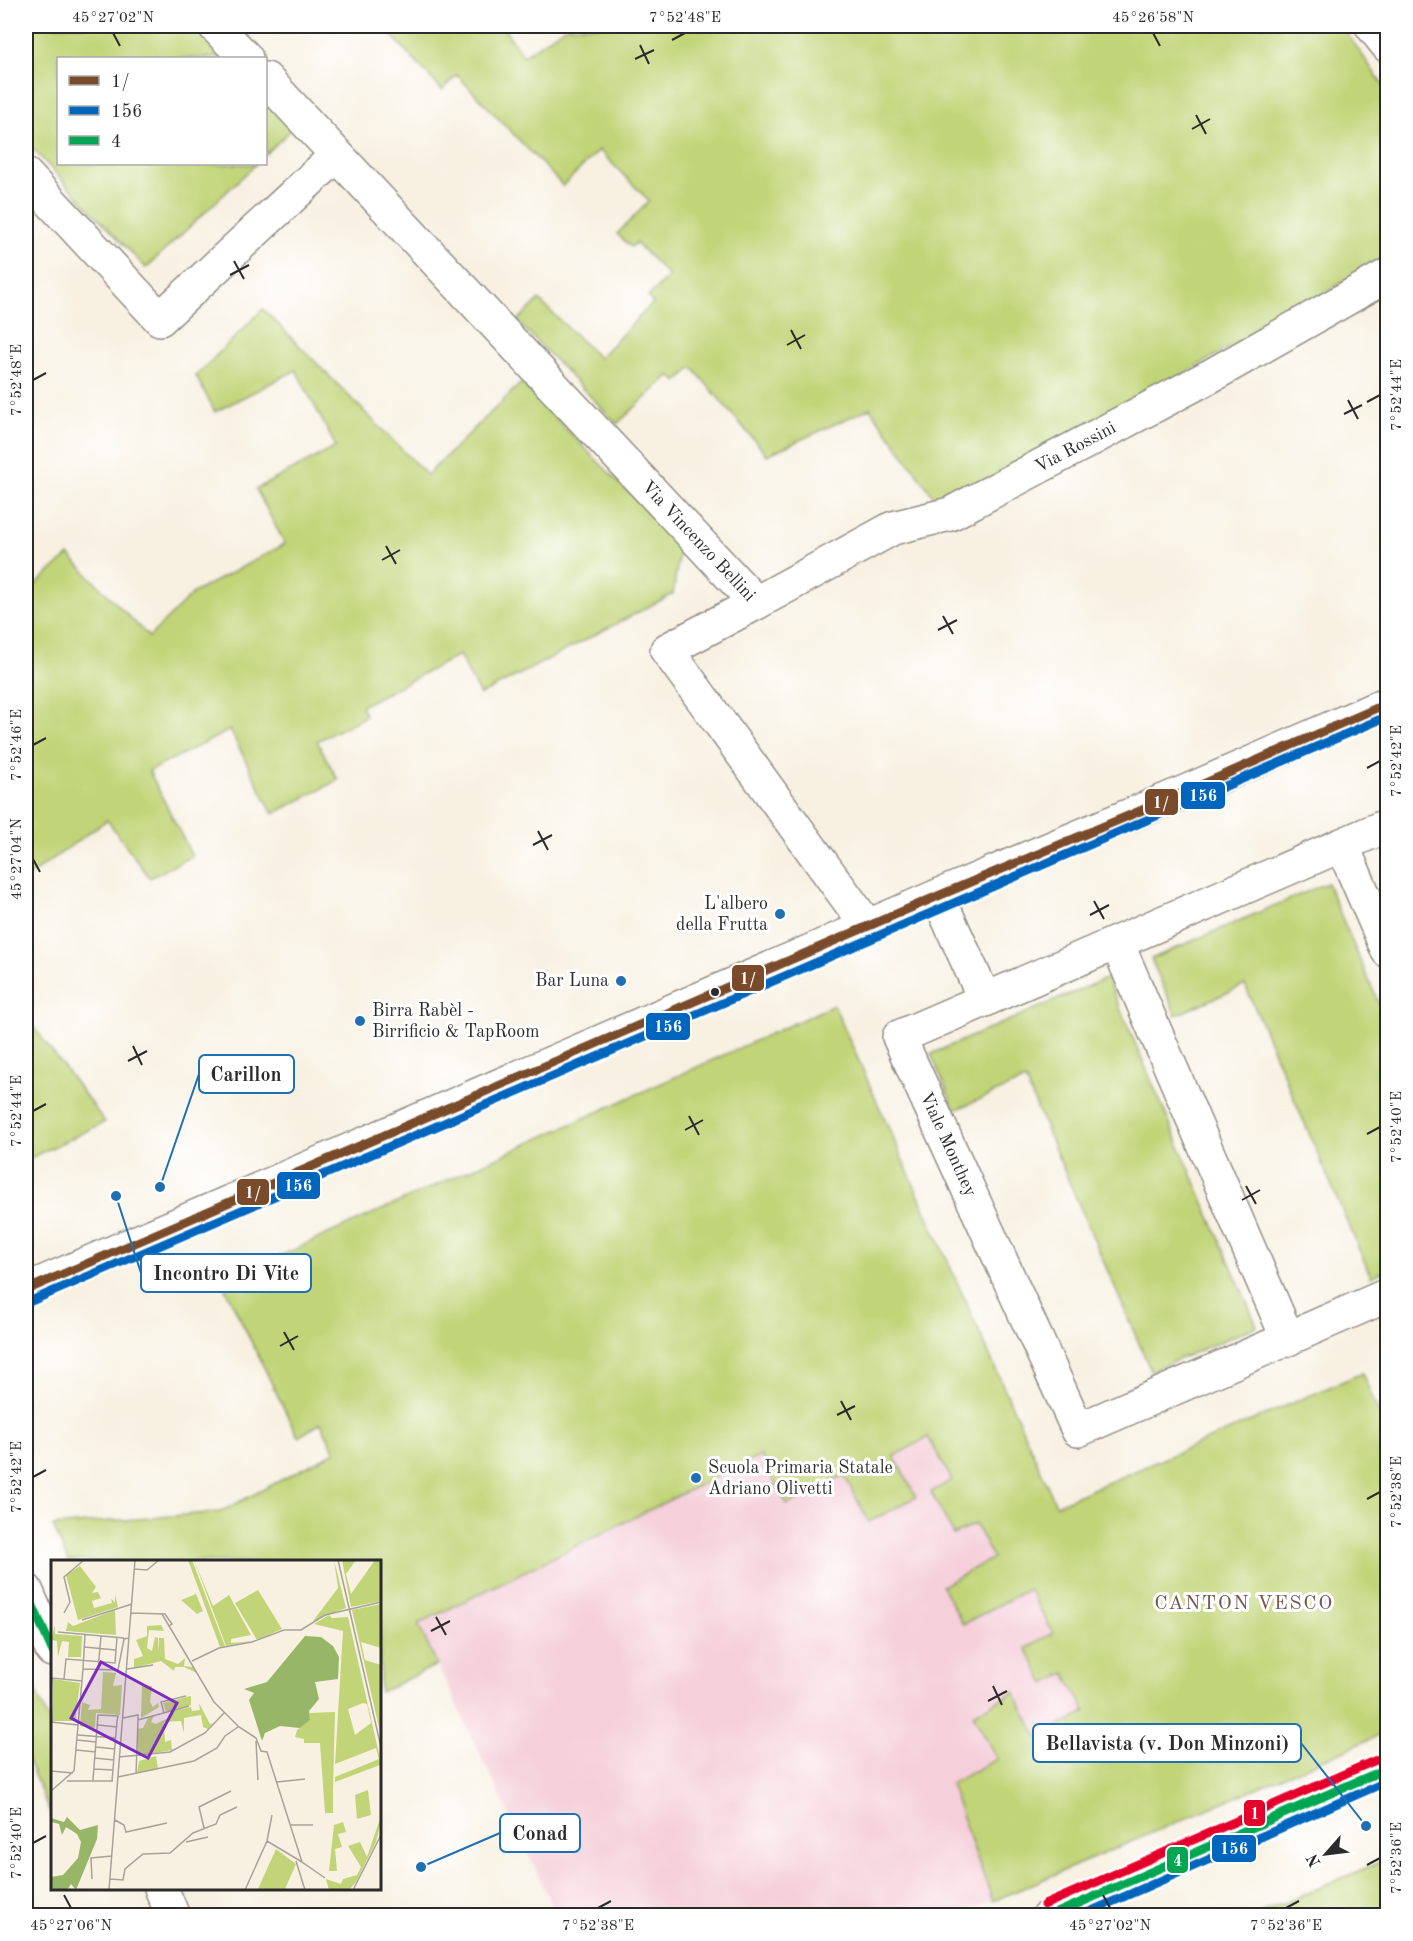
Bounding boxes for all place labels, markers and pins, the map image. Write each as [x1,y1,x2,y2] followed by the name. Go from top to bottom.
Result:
[676,895,768,934] place label: L'albero della Frutta
[773,907,787,921] marker: L'albero della Frutta
[535,972,609,990] place label: Bar Luna
[614,974,628,988] marker: Bar Luna
[709,986,721,998] unlabelled marker
[372,1002,539,1041] place label: Birra Rabèl - Birrificio & TapRoom
[353,1014,367,1028] marker: Birra Rabèl - Birrificio & TapRoom
[199,1055,294,1093] callout: Carillon
[141,1254,311,1292] callout: Incontro Di Vite
[708,1459,893,1498] place label: Scuola Primaria Statale Adriano Olivetti
[689,1471,703,1485] marker: Scuola Primaria Statale Adriano Olivetti
[1033,1724,1301,1762] callout: Bellavista (v. Don Minzoni)
[500,1814,580,1852] callout: Conad

